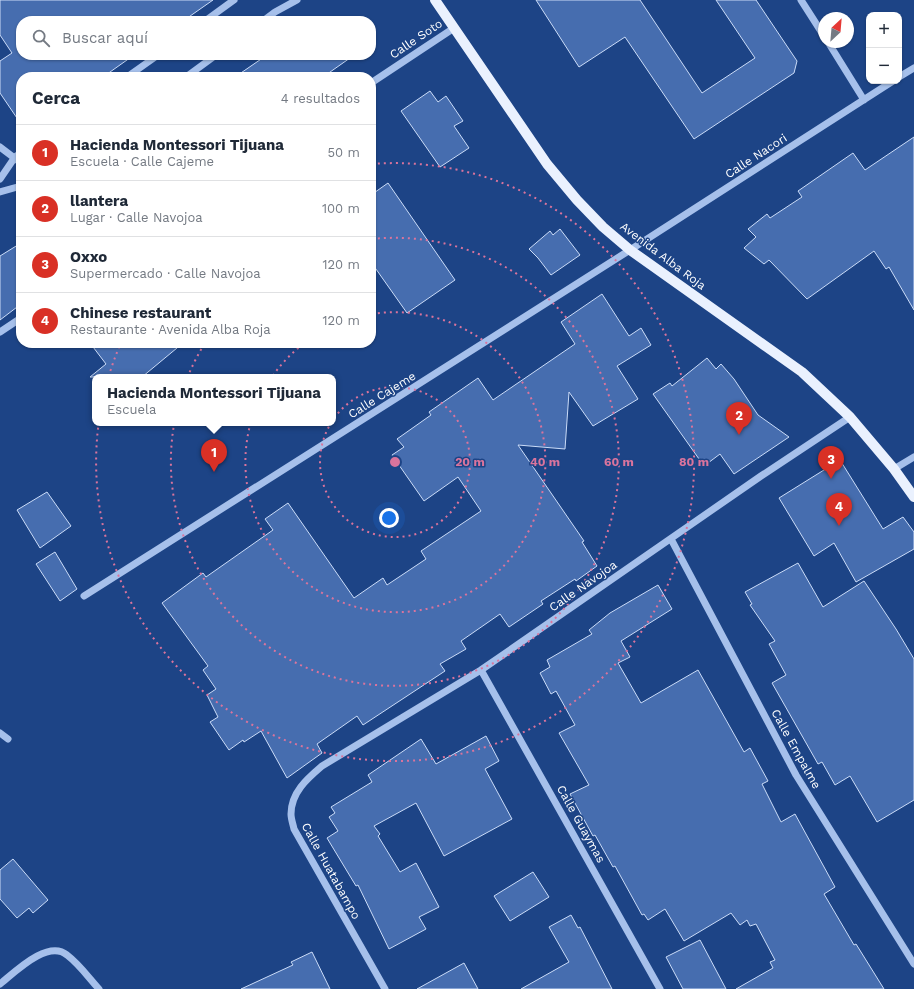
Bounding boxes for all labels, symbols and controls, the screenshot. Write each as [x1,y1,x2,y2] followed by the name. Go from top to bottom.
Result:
[818,12,854,48] north arrow
[866,12,902,84] map controls
[866,12,902,48] button: +
[16,16,376,60] search box
[387,16,445,62] street label: Calle Soto
[30,27,52,49] icon: search
[62,29,148,47] text: Buscar aquí
[866,48,902,84] button: −
[32,88,80,108] text: Cerca
[281,91,360,106] text: 4 resultados
[722,131,790,181] street label: Calle Nacori
[70,136,284,154] text: Hacienda Montessori Tijuana
[42,145,48,160] text: 1
[328,145,360,160] text: 50 m
[70,154,214,169] text: Escuela · Calle Cajeme
[70,192,128,210] text: llantera
[41,201,49,216] text: 2
[322,201,360,216] text: 100 m
[70,210,203,225] text: Lugar · Calle Navojoa
[617,219,709,293] street label: Avenida Alba Roja
[70,248,107,266] text: Oxxo
[41,257,49,272] text: 3
[322,257,360,272] text: 120 m
[70,266,261,281] text: Supermercado · Calle Navojoa
[70,304,211,322] text: Chinese restaurant
[41,313,49,328] text: 4
[322,313,360,328] text: 120 m
[70,322,271,337] text: Restaurante · Avenida Alba Roja
[346,369,418,421] street label: Calle Cajeme
[92,374,336,426] popup
[107,384,321,402] text: Hacienda Montessori Tijuana
[107,402,156,417] text: Escuela
[726,402,752,435] pin: 2
[201,439,227,472] pin: 1
[818,446,844,479] pin: 3
[388,455,402,469] centre of rings
[455,455,485,469] text: 20 m
[530,455,560,469] text: 40 m
[604,455,634,469] text: 60 m
[679,455,709,469] text: 80 m
[826,493,852,526] pin: 4
[379,508,399,528] your location
[546,557,620,614] street label: Calle Navojoa
[768,707,824,791] street label: Calle Empalme
[554,783,608,865] street label: Calle Guaymas
[299,820,363,922] street label: Calle Huatabampo

